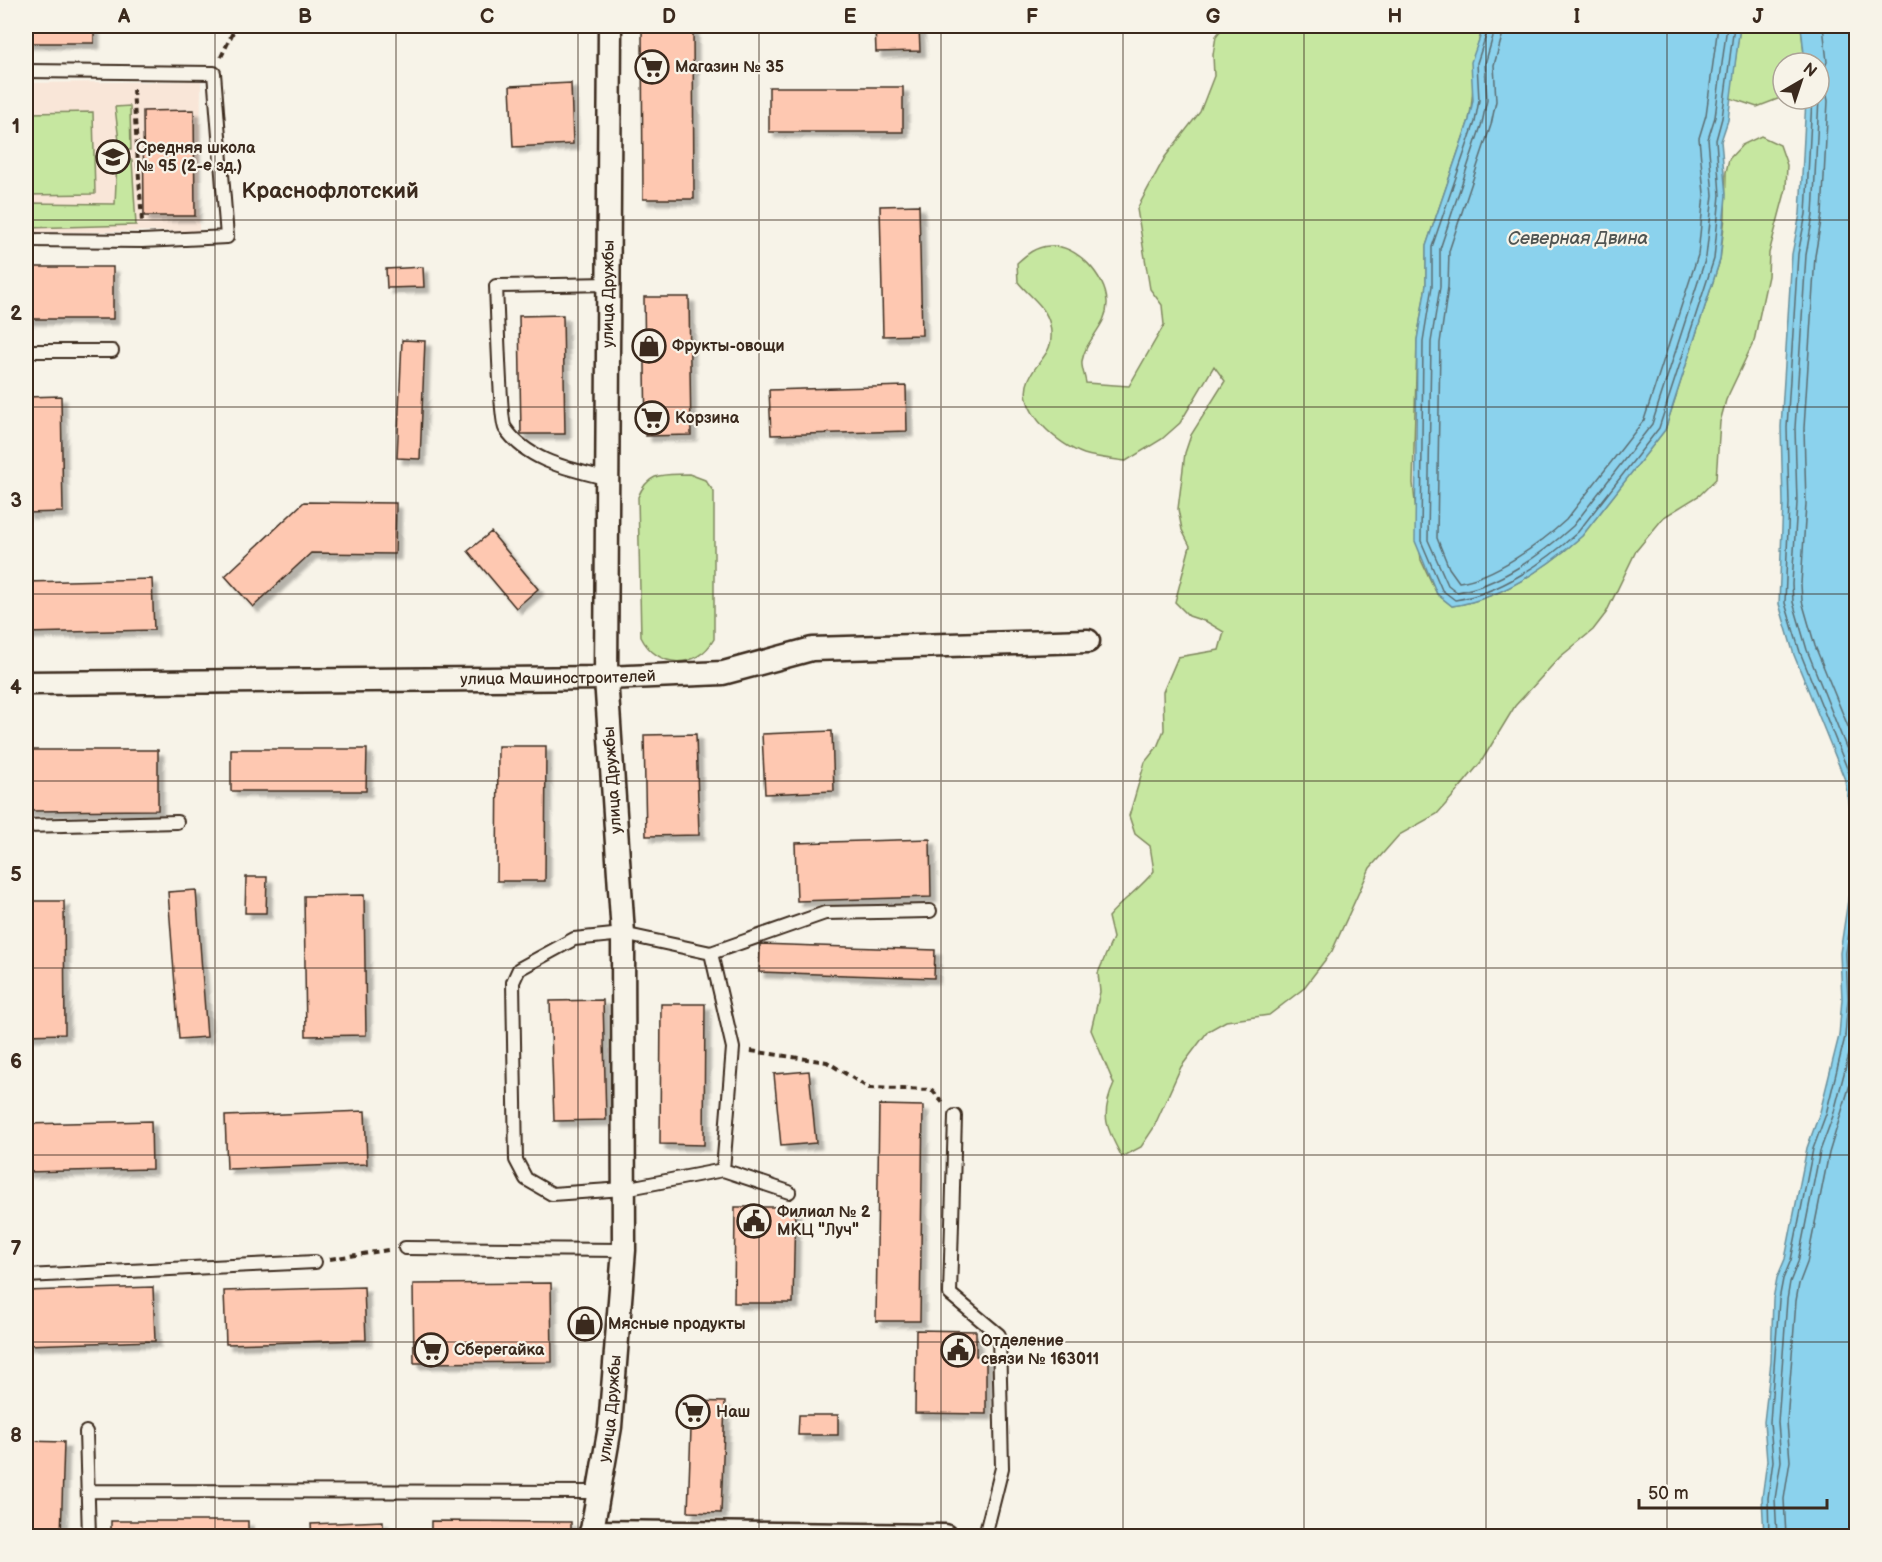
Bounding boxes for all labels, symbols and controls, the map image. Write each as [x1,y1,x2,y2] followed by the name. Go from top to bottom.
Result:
[117,5,131,29] text: A
[298,5,312,29] text: B
[480,5,494,29] text: C
[662,5,676,29] text: D
[844,5,857,29] text: E
[1026,5,1038,29] text: F
[1206,5,1221,29] text: G
[1388,5,1402,29] text: H
[1574,5,1580,29] text: I
[1753,5,1765,29] text: J
[634,49,670,85] supermarket icon: Магазин № 35
[1771,51,1831,111] north arrow
[675,58,784,77] place label: Магазин № 35
[1799,59,1820,82] text: N
[12,115,20,139] text: 1
[95,139,131,175] school or university icon: Средняя школа № 95 (2-е зд.)
[136,139,256,176] place label: Средняя школа № 95 (2-е зд.)
[241,178,419,205] district label: Краснофлотский
[1508,228,1648,249] water label: Северная Двина
[599,240,618,348] street label: улица Дружбы
[10,302,22,326] text: 2
[631,328,667,364] shop icon: Фрукты-овощи
[672,337,785,356] place label: Фрукты-овощи
[634,400,670,436] supermarket icon: Корзина
[675,409,740,428] place label: Корзина
[10,489,22,513] text: 3
[460,666,656,689] street label: улица Машиностроителей
[10,676,22,700] text: 4
[600,726,626,834] street label: улица Дружбы
[10,863,22,887] text: 5
[10,1050,22,1074] text: 6
[736,1203,772,1239] public building icon: Филиал № 2 МКЦ "Луч"
[777,1203,871,1240] place label: Филиал № 2 МКЦ "Луч"
[10,1237,22,1261] text: 7
[567,1306,603,1342] shop icon: Мясные продукты
[608,1315,746,1334] place label: Мясные продукты
[413,1332,449,1368] supermarket icon: Сберегайка
[940,1332,976,1368] public building icon: Отделение связи № 163011
[981,1332,1099,1369] place label: Отделение связи № 163011
[454,1341,545,1360] place label: Сберегайка
[595,1354,625,1464] street label: улица Дружбы
[675,1394,711,1430] supermarket icon: Наш
[716,1403,750,1422] place label: Наш
[10,1424,22,1448] text: 8
[1639,1472,1826,1510] scale bar
[1648,1483,1689,1504] text: 50 m

